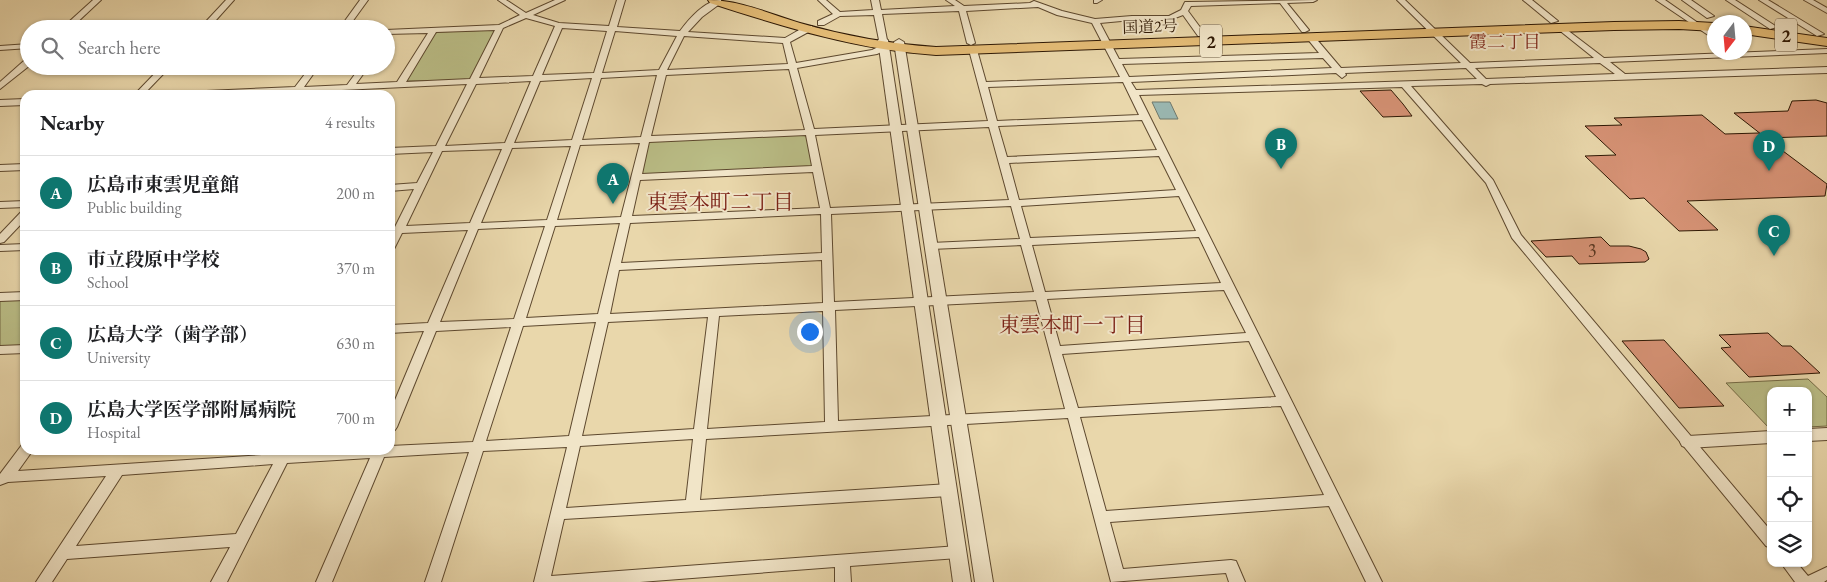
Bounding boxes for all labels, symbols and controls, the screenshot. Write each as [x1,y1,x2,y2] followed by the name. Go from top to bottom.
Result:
[1122,15,1178,38] street label: 国道2号
[1707,15,1752,60] north arrow
[1775,18,1797,52] road number: 2
[20,20,395,75] search box
[1200,24,1222,58] road number: 2
[1469,30,1541,53] district label: 霞二丁目
[38,34,66,62] icon: search
[78,35,160,60] text: Search here
[40,109,104,136] text: Nearby
[325,112,375,133] text: 4 results
[1265,128,1297,169] pin: B
[1753,130,1785,171] pin: D
[597,163,629,204] pin: A
[87,172,239,197] text: 広島市東雲児童館
[50,183,62,204] text: A
[336,183,375,204] text: 200 m
[647,188,794,215] district label: 東雲本町二丁目
[87,197,182,218] text: Public building
[1758,215,1790,256] pin: C
[1588,239,1596,262] house number: 3
[87,247,220,272] text: 市立段原中学校
[51,258,61,279] text: B
[336,258,375,279] text: 370 m
[87,272,129,293] text: School
[999,311,1146,338] district label: 東雲本町一丁目
[797,319,823,345] your location
[87,322,258,347] text: 広島大学（歯学部）
[50,333,62,354] text: C
[336,333,375,354] text: 630 m
[87,347,151,368] text: University
[1767,387,1812,567] map controls
[1767,387,1812,432] button: +
[87,397,296,422] text: 広島大学医学部附属病院
[50,408,62,429] text: D
[336,408,375,429] text: 700 m
[87,422,141,443] text: Hospital
[1767,432,1812,477] button: −
[1767,477,1812,522] button: locate
[1767,522,1812,567] button: layers

